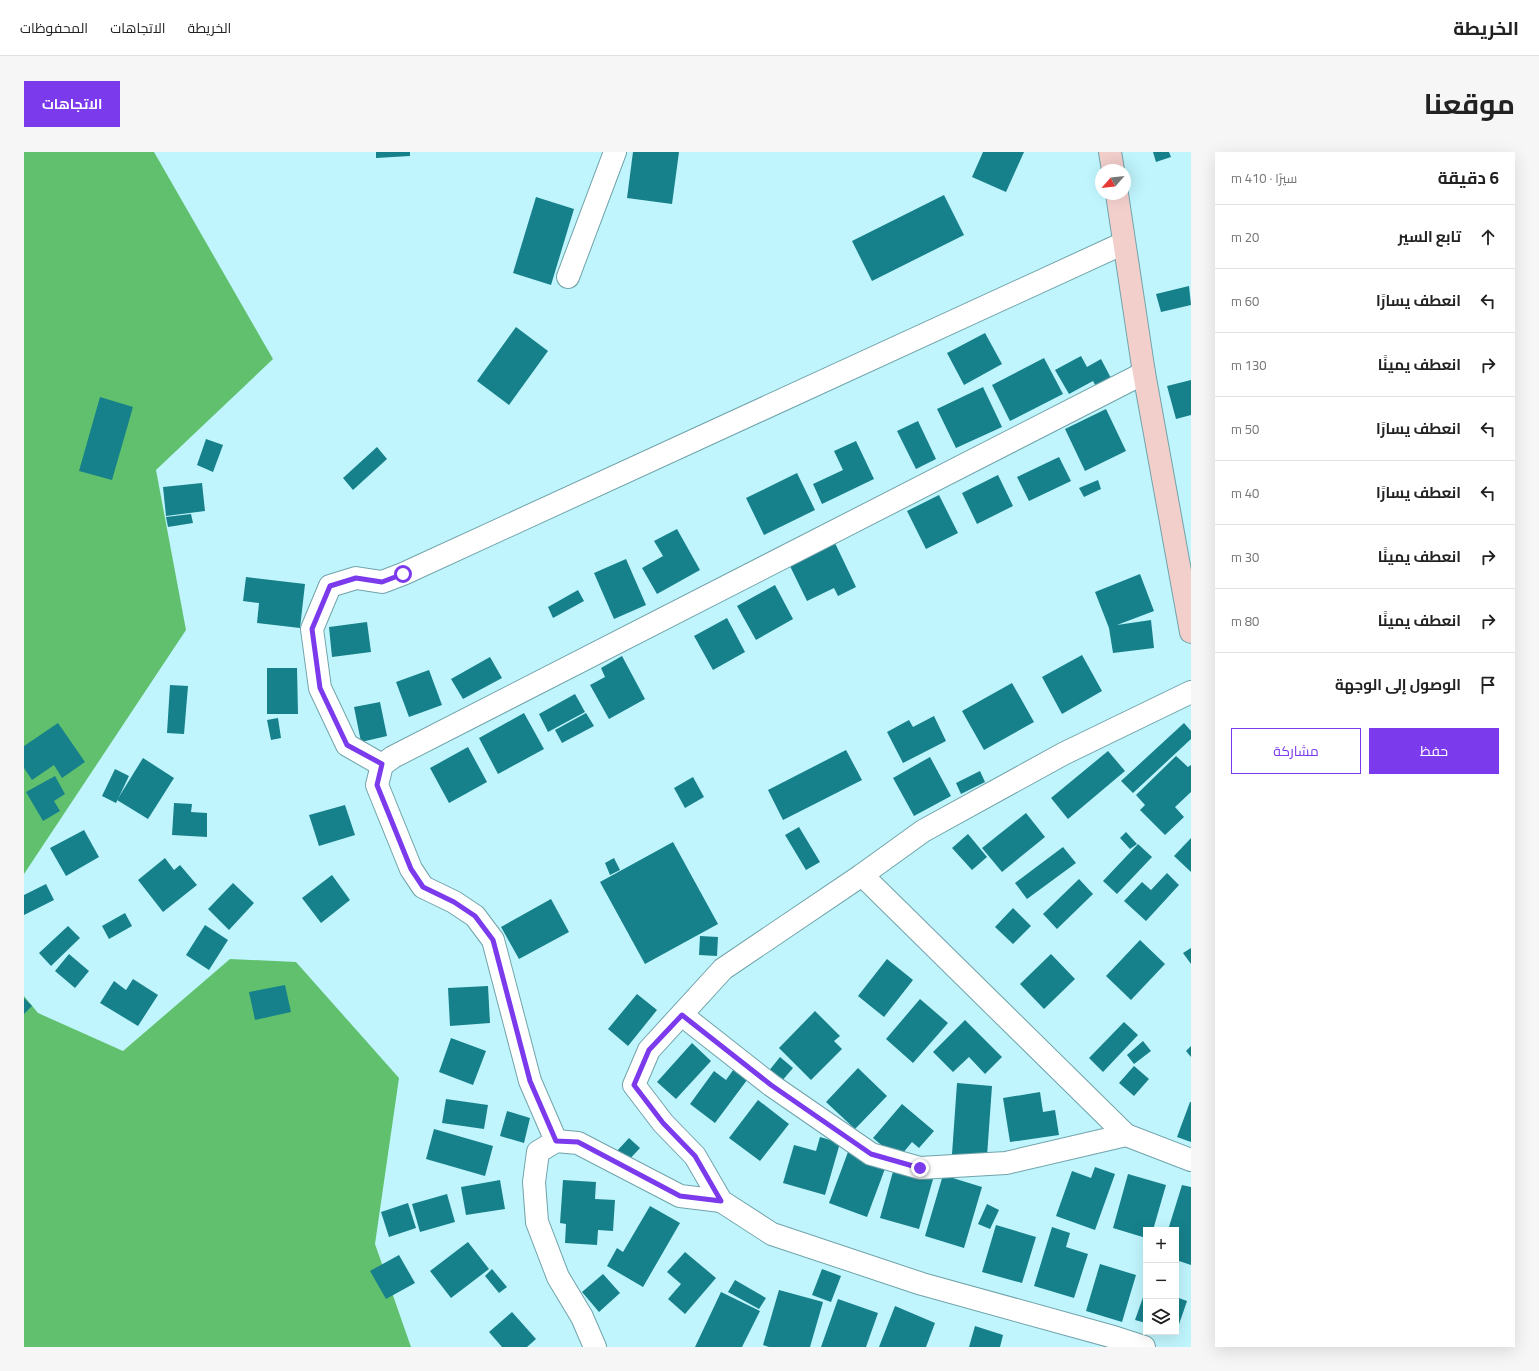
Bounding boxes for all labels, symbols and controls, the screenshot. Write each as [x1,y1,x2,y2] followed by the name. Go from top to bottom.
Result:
[1453,10,1519,46] text: الخريطة
[20,15,88,41] text: المحفوظات
[110,15,166,41] text: الاتجاهات
[188,15,231,41] text: الخريطة
[1424,78,1515,130] text: موقعنا
[24,81,120,127] button: الاتجاهات
[1438,162,1499,194] text: 6 دقيقة
[1095,164,1131,200] north arrow
[1231,166,1297,190] text: سيرًا · 410 m
[1398,222,1461,251] text: تابع السير
[1231,225,1259,249] text: 20 m
[1477,226,1499,248] icon: ahead
[1376,286,1461,315] text: انعطف يسارًا
[1231,289,1259,313] text: 60 m
[1477,290,1499,312] icon: left
[1378,350,1461,379] text: انعطف يمينًا
[1231,353,1267,377] text: 130 m
[1477,354,1499,376] icon: right
[1376,414,1461,443] text: انعطف يسارًا
[1231,417,1259,441] text: 50 m
[1477,418,1499,440] icon: left
[1376,478,1461,507] text: انعطف يسارًا
[1231,481,1259,505] text: 40 m
[1477,482,1499,504] icon: left
[1378,542,1461,571] text: انعطف يمينًا
[1231,545,1259,569] text: 30 m
[1477,546,1499,568] icon: right
[394,565,412,583] route start
[1378,606,1461,635] text: انعطف يمينًا
[1231,609,1259,633] text: 80 m
[1477,610,1499,632] icon: right
[1335,670,1461,699] text: الوصول إلى الوجهة
[1477,674,1499,696] icon: arrive
[1231,728,1361,774] button: مشاركة
[1369,728,1499,774] button: حفظ
[911,1159,929,1177] route end
[1143,1227,1179,1335] map controls
[1143,1227,1179,1263] button: +
[1143,1263,1179,1299] button: −
[1143,1299,1179,1335] button: layers

